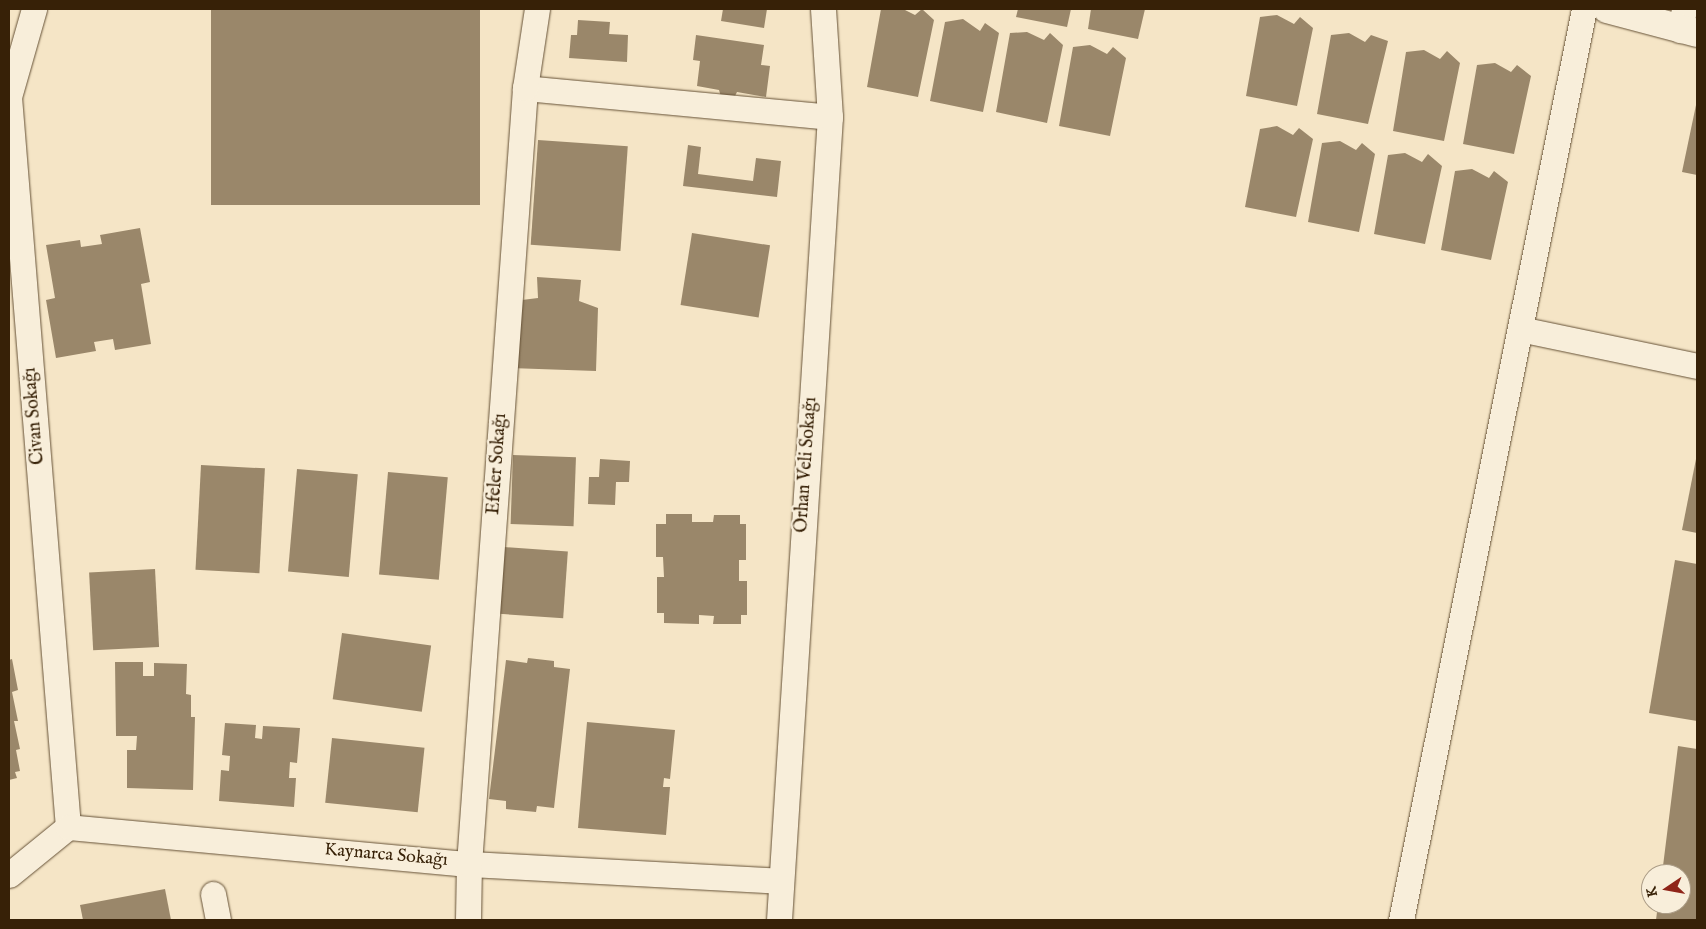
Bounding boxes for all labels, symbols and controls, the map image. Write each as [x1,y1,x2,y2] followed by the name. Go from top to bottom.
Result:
[20,366,50,466] street label: Civan Sokağı
[791,396,823,534] street label: Orhan Veli Sokağı
[484,413,512,515] street label: Efeler Sokağı
[323,840,449,872] street label: Kaynarca Sokağı
[1641,864,1691,914] north arrow
[1642,885,1662,899] text: K

